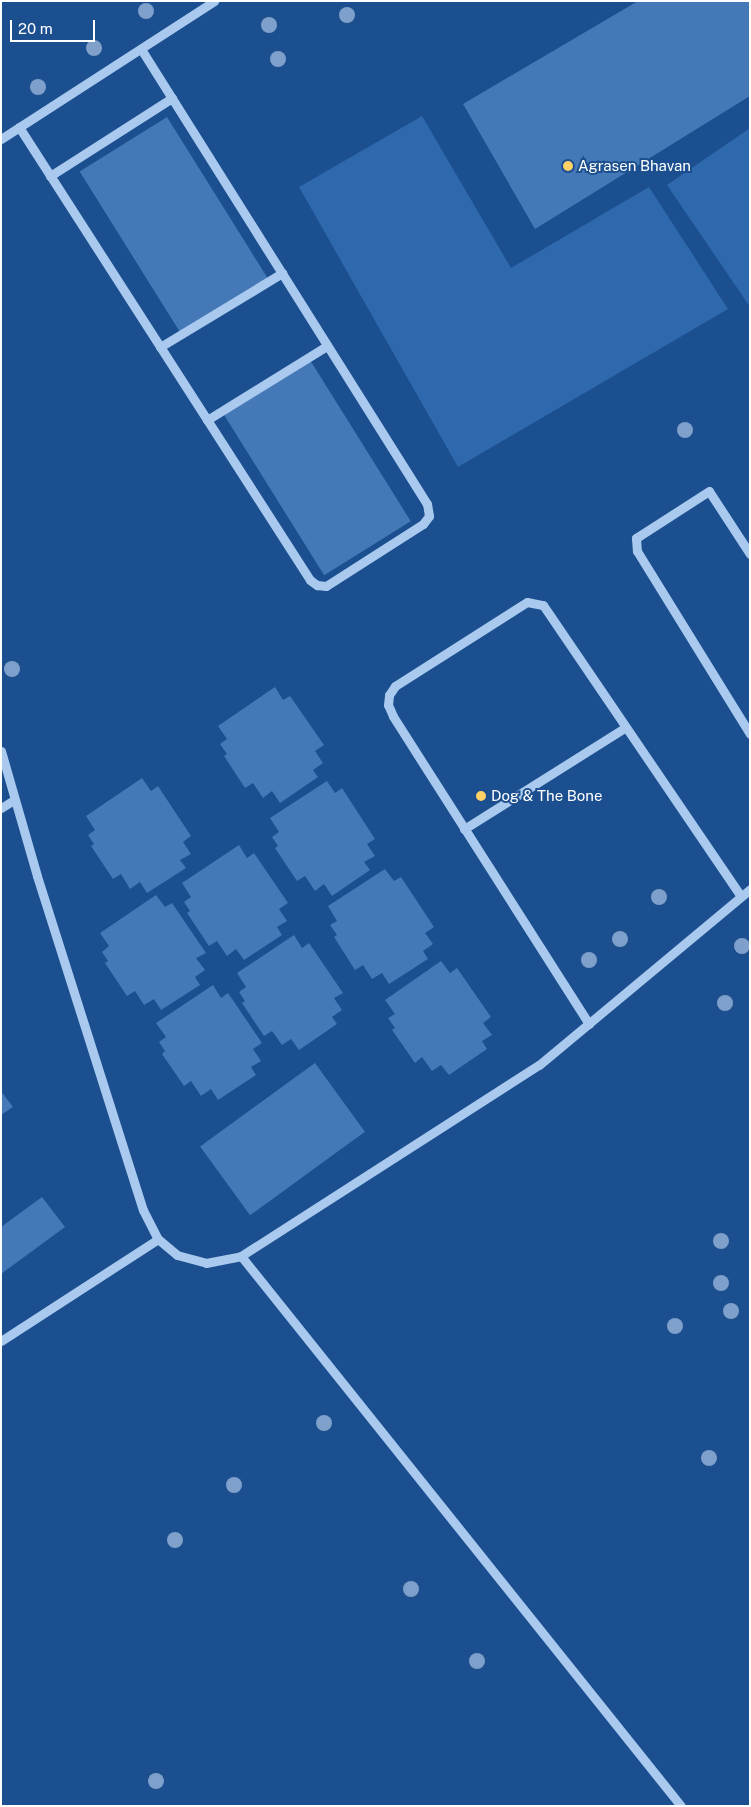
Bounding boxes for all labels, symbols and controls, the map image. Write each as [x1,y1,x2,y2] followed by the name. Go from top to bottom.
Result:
[12,10,98,42] scale bar
[18,20,53,37] text: 20 m
[578,157,691,175] place label: Agrasen Bhavan
[562,160,574,172] marker: Agrasen Bhavan
[491,787,603,805] place label: Dog & The Bone
[475,790,487,802] marker: Dog & The Bone

